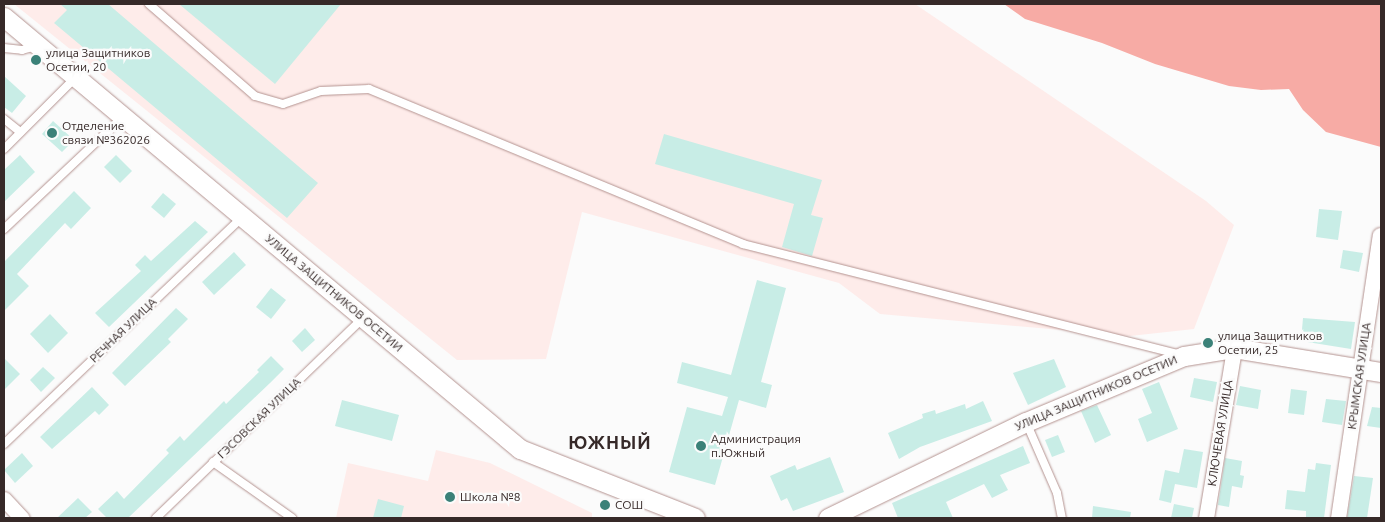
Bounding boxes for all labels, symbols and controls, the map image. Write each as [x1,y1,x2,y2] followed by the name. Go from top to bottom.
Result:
[46,46,150,74] place label: улица Защитников Осетии, 20
[30,54,42,66] marker: улица Защитников Осетии, 20
[62,119,150,147] place label: Отделение связи №362026
[46,127,58,139] marker: Отделение связи №362026
[262,231,406,355] street label: УЛИЦА ЗАЩИТНИКОВ ОСЕТИИ
[87,294,159,366] street label: РЕЧНАЯ УЛИЦА
[1344,322,1374,430] street label: КРЫМСКАЯ УЛИЦА
[1218,329,1322,357] place label: улица Защитников Осетии, 25
[1202,337,1214,349] marker: улица Защитников Осетии, 25
[1013,352,1179,434] street label: УЛИЦА ЗАЩИТНИКОВ ОСЕТИИ
[214,374,304,462] street label: ГЭСОВСКАЯ УЛИЦА
[1204,379,1236,487] street label: КЛЮЧЕВАЯ УЛИЦА
[568,431,652,453] district label: ЮЖНЫЙ
[711,432,801,460] place label: Администрация п.Южный
[695,440,707,452] marker: Администрация п.Южный
[460,490,521,504] place label: Школа №8
[444,491,456,503] marker: Школа №8
[615,498,643,512] place label: СОШ
[599,499,611,511] marker: СОШ

